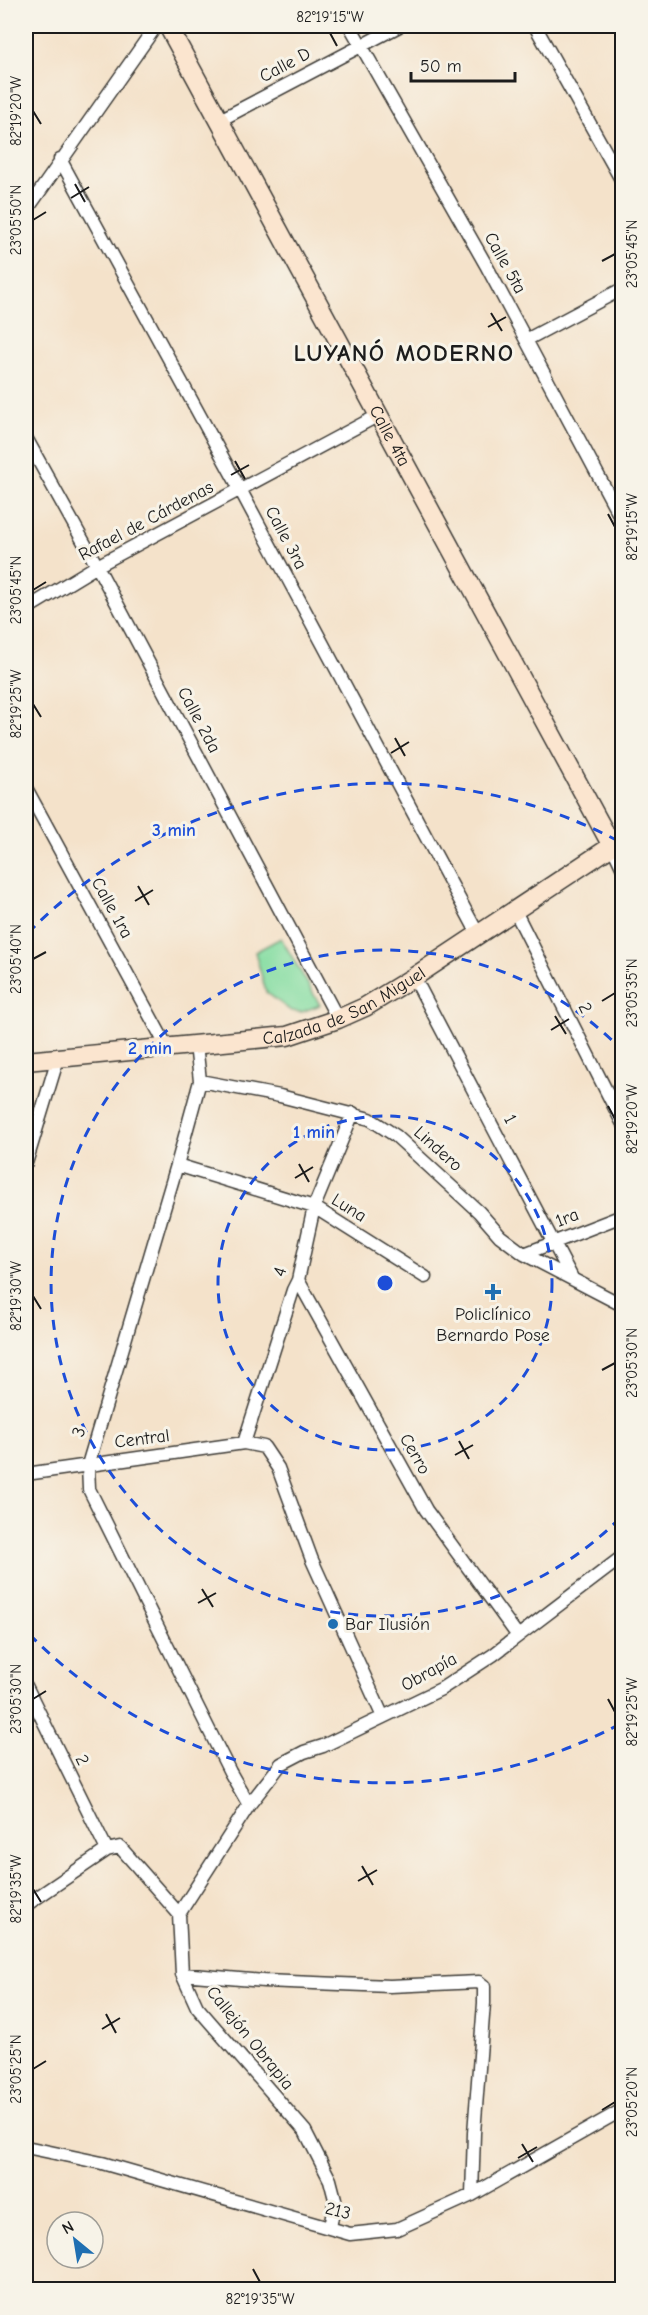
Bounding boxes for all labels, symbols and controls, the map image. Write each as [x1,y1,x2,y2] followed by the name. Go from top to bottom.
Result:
[296,8,364,26] text: 82°19'15"W
[256,43,314,87] street label: Calle D
[411,45,514,83] scale bar
[420,56,462,77] text: 50 m
[7,76,25,146] text: 82°19'20"W
[7,185,25,255] text: 23°05'50"N
[623,220,641,288] text: 23°05'45"N
[480,229,530,297] street label: Calle 5ta
[293,339,515,367] district label: LUYANÓ MODERNO
[365,402,415,470] street label: Calle 4ta
[75,477,217,565] street label: Rafael de Cárdenas
[623,493,641,561] text: 82°19'15"W
[261,503,311,573] street label: Calle 3ra
[7,556,25,624] text: 23°05'45"N
[7,669,25,739] text: 82°19'25"W
[173,684,225,756] street label: Calle 2da
[152,820,196,841] text: 3 min
[87,874,137,942] street label: Calle 1ra
[7,924,25,994] text: 23°05'40"N
[623,958,641,1028] text: 23°05'35"N
[262,962,429,1049] street label: Calzada de San Miguel
[574,999,596,1017] street label: 2
[128,1038,172,1059] text: 2 min
[623,1084,641,1154] text: 82°19'20"W
[499,1111,521,1127] street label: 1
[293,1122,335,1143] text: 1 min
[409,1122,467,1176] street label: Lindero
[328,1189,370,1227] street label: Luna
[552,1204,582,1232] street label: 1ra
[7,1261,25,1331] text: 82°19'30"W
[269,1265,291,1279] street label: 4
[375,1273,395,1293] centre of rings
[484,1283,502,1301] marker: Policlínico Bernardo Pose
[436,1304,550,1346] place label: Policlínico Bernardo Pose
[623,1328,641,1398] text: 23°05'30"N
[68,1425,90,1439] street label: 3
[113,1425,171,1453] street label: Central
[395,1430,435,1478] street label: Cerro
[345,1614,430,1635] place label: Bar Ilusión
[326,1617,340,1631] marker: Bar Ilusión
[398,1648,460,1696] street label: Obrapía
[7,1664,25,1734] text: 23°05'30"N
[623,1677,641,1747] text: 82°19'25"W
[70,1751,94,1769] street label: 2
[7,1855,25,1923] text: 82°19'35"W
[202,1982,298,2094] street label: Callejón Obrapia
[7,2034,25,2104] text: 23°05'25"N
[623,2067,641,2137] text: 23°05'20"N
[323,2198,353,2224] street label: 213
[45,2210,105,2270] north arrow
[59,2217,77,2238] text: N
[226,2290,294,2308] text: 82°19'35"W

